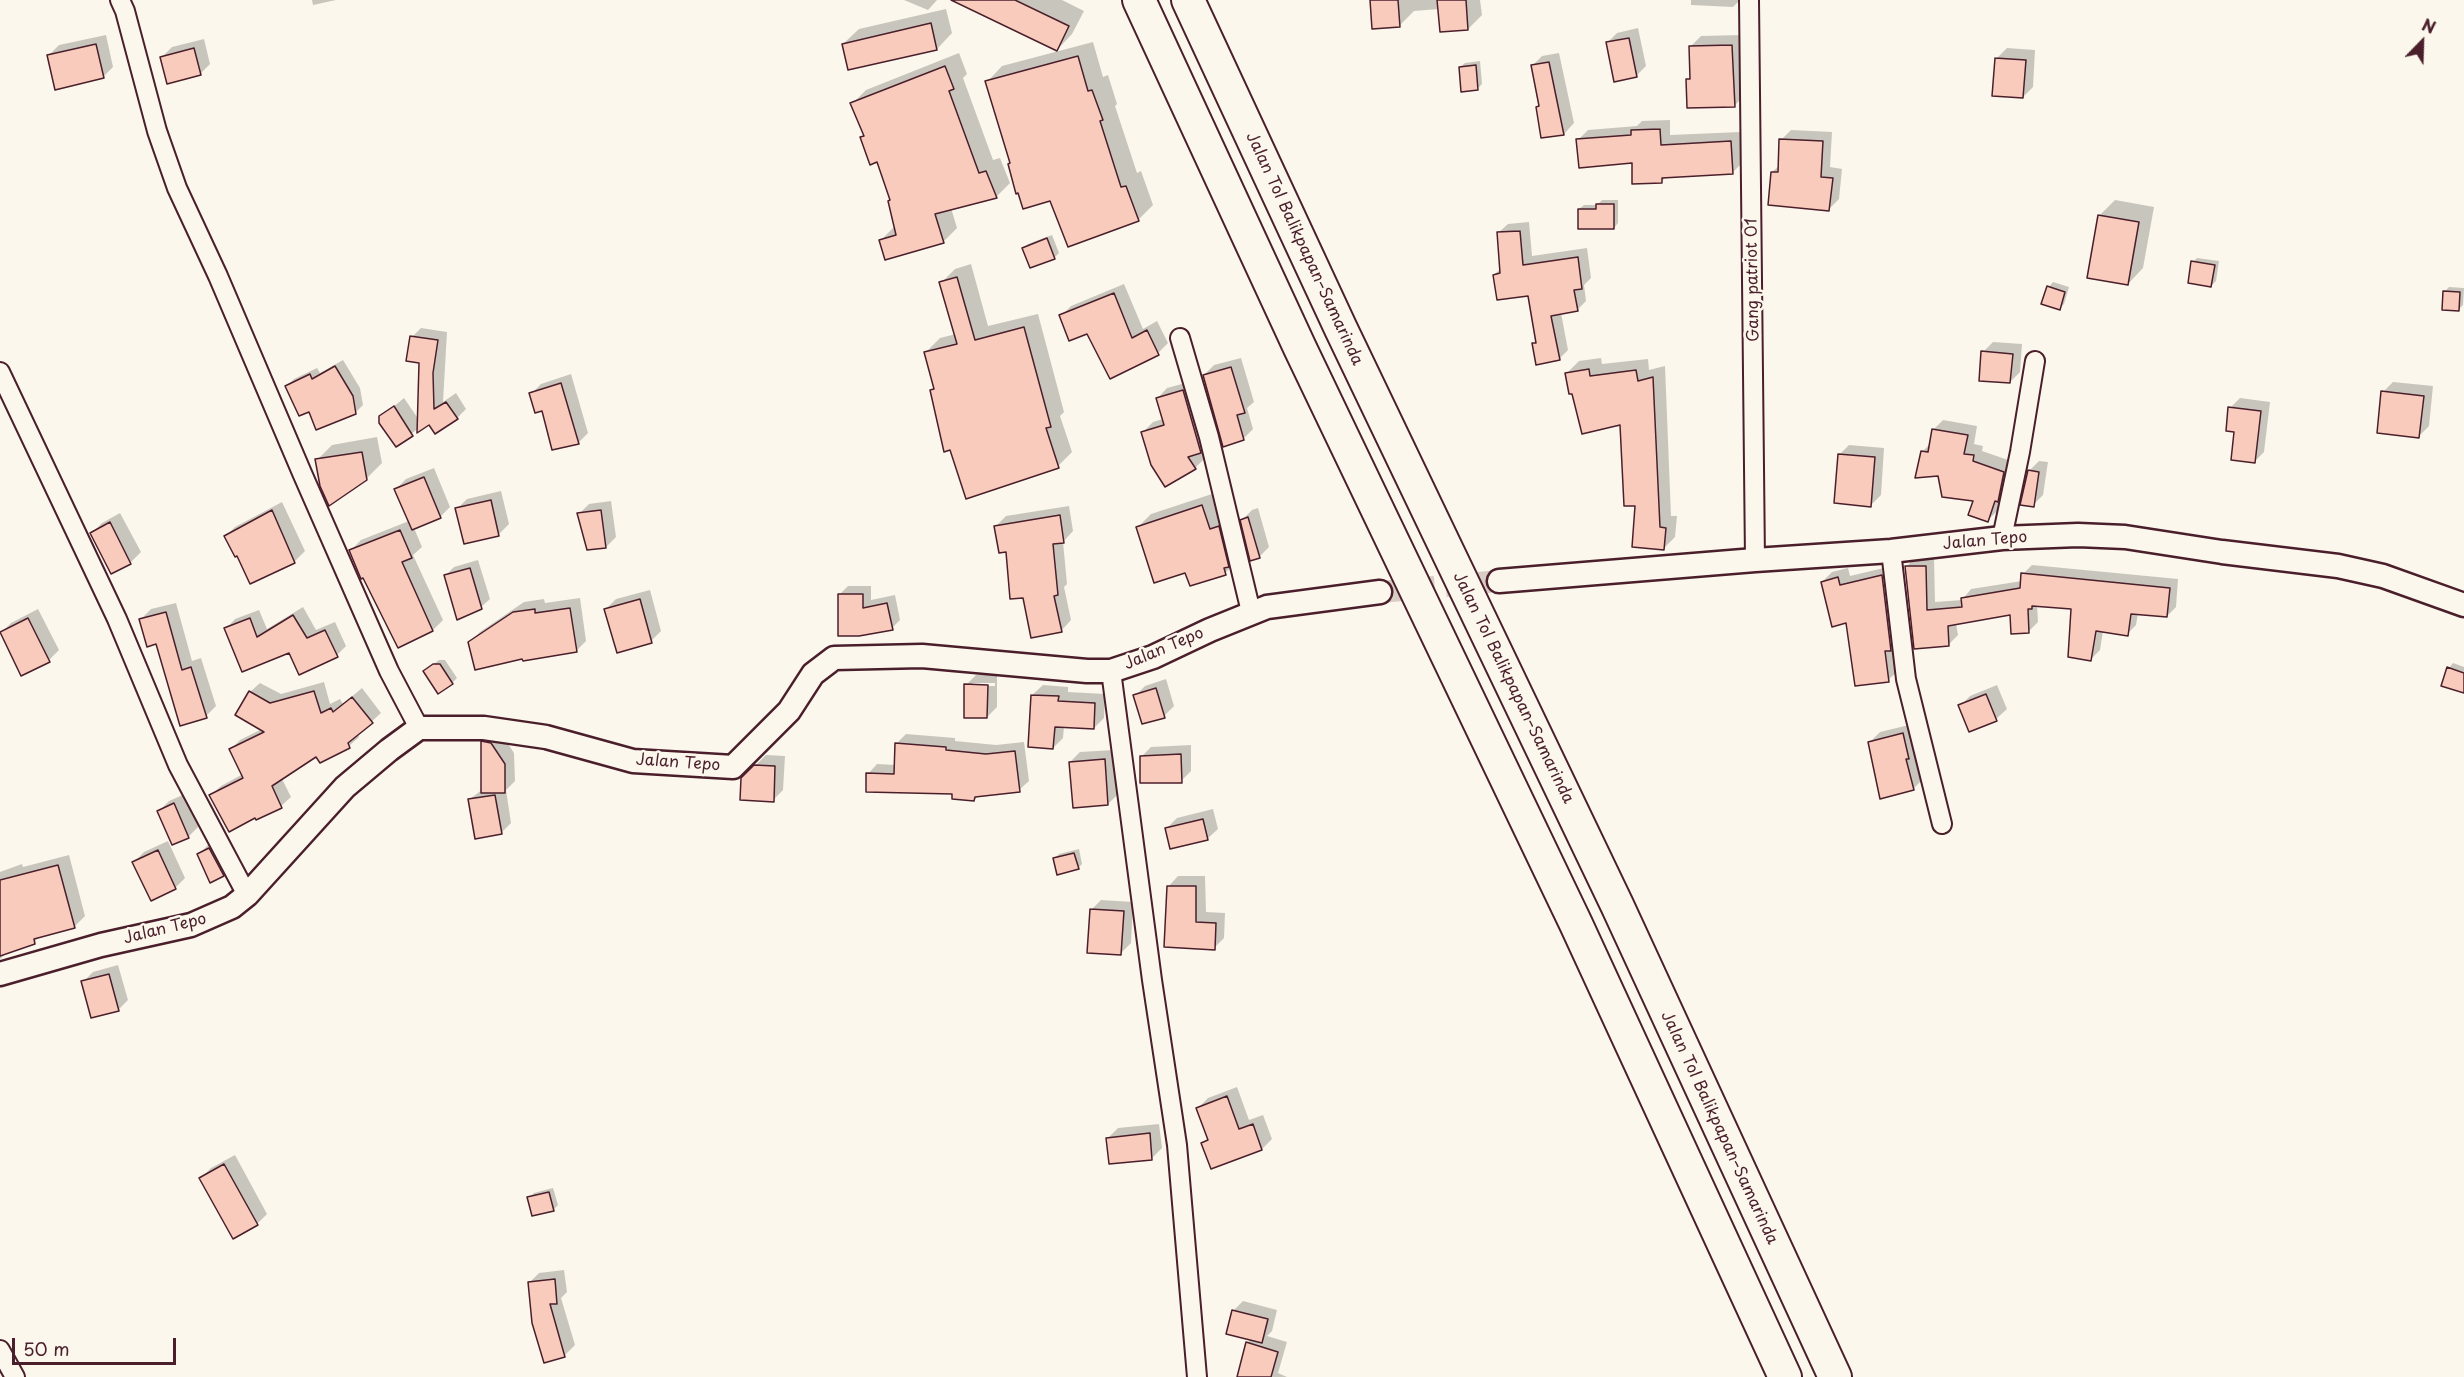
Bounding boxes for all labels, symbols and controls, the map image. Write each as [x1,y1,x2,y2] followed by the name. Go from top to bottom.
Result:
[2392,12,2452,72] north arrow
[2419,12,2440,39] text: N
[1241,129,1367,369] street label: Jalan Tol Balikpapan–Samarinda
[1742,218,1764,342] street label: Gang patriot 01
[1942,528,2028,554] street label: Jalan Tepo
[1448,569,1578,807] street label: Jalan Tol Balikpapan–Samarinda
[1121,624,1207,674] street label: Jalan Tepo
[635,750,721,776] street label: Jalan Tepo
[122,909,208,949] street label: Jalan Tepo
[1656,1008,1782,1248] street label: Jalan Tol Balikpapan–Samarinda
[15,1326,178,1364] scale bar
[23,1335,70,1362] text: 50 m

